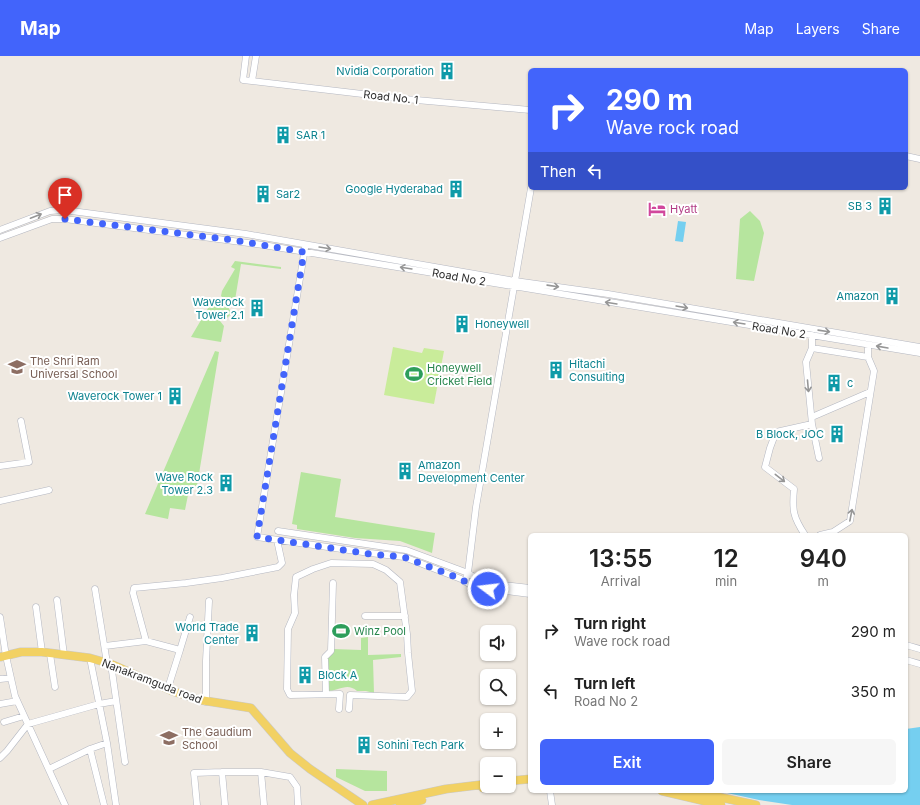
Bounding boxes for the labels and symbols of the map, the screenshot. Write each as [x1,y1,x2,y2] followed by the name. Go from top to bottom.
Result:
[437,61,457,81] building icon: Nvidia Corporation
[336,64,434,78] place label: Nvidia Corporation
[363,87,419,107] street label: Road No. 1
[273,125,293,145] building icon: SAR 1
[296,128,325,142] place label: SAR 1
[48,178,82,219] pin
[446,179,466,199] building icon: Google Hyderabad
[345,182,443,196] place label: Google Hyderabad
[253,184,273,204] building icon: Sar2
[276,187,300,201] place label: Sar2
[875,196,895,216] building icon: SB 3
[647,199,667,219] hotel icon: Hyatt
[848,199,872,213] place label: SB 3
[670,202,698,216] place label: Hyatt
[30,211,42,219] one-way arrow
[319,244,332,252] one-way arrow
[400,264,413,272] one-way arrow
[431,265,487,289] street label: Road No 2
[546,282,559,290] one-way arrow
[882,286,902,306] building icon: Amazon
[837,289,879,303] place label: Amazon
[192,295,244,322] place label: Waverock Tower 2.1
[247,298,267,318] building icon: Waverock Tower 2.1
[605,298,618,306] one-way arrow
[675,303,688,311] one-way arrow
[452,314,472,334] building icon: Honeywell
[475,317,529,331] place label: Honeywell
[733,319,746,327] one-way arrow
[751,319,807,341] street label: Road No 2
[817,327,830,335] one-way arrow
[875,343,888,351] one-way arrow
[30,354,117,381] place label: The Shri Ram Universal School
[7,357,27,377] school or university icon: The Shri Ram Universal School
[569,357,625,384] place label: Hitachi Consulting
[546,360,566,380] building icon: Hitachi Consulting
[427,361,492,388] place label: Honeywell Cricket Field
[404,364,424,384] sports icon: Honeywell Cricket Field
[824,373,844,393] building icon: c
[847,376,853,390] place label: c
[805,379,812,392] one-way arrow
[165,386,185,406] building icon: Waverock Tower 1
[68,389,162,403] place label: Waverock Tower 1
[827,424,847,444] building icon: B Block, JOC
[756,427,824,441] place label: B Block, JOC
[418,458,525,485] place label: Amazon Development Center
[395,461,415,481] building icon: Amazon Development Center
[155,470,213,497] place label: Wave Rock Tower 2.3
[216,473,236,493] building icon: Wave Rock Tower 2.3
[774,474,785,482] one-way arrow
[847,509,855,522] one-way arrow
[467,568,509,610] position arrow
[175,620,239,647] place label: World Trade Center
[331,621,351,641] sports icon: Winz Pool
[242,623,262,643] building icon: World Trade Center
[354,624,406,638] place label: Winz Pool
[100,655,204,707] street label: Nanakramguda road
[295,665,315,685] building icon: Block A
[318,668,358,682] place label: Block A
[182,725,252,752] place label: The Gaudium School
[159,728,179,748] school or university icon: The Gaudium School
[354,735,374,755] building icon: Sohini Tech Park
[377,738,464,752] place label: Sohini Tech Park

